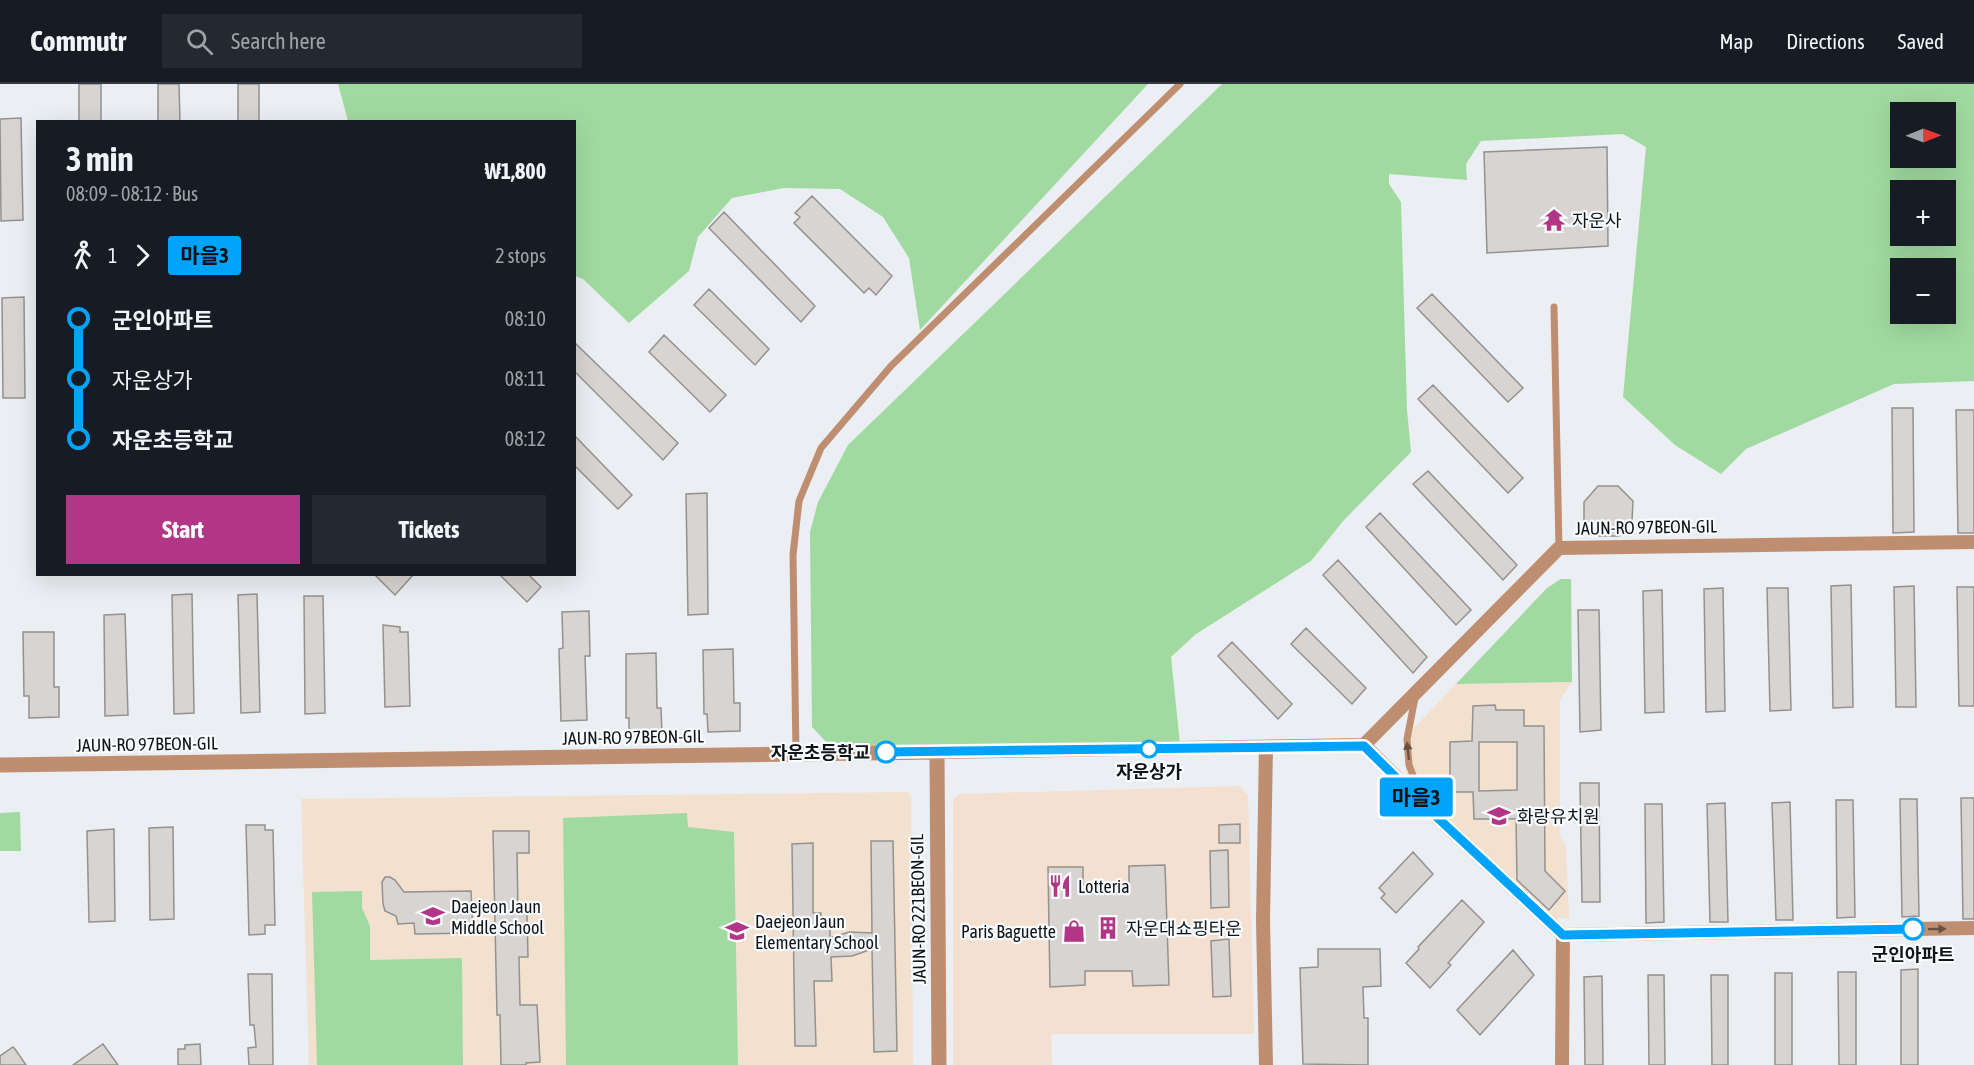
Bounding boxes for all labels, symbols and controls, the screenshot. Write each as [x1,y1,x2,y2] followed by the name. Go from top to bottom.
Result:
[162,14,582,68] search box
[30,25,126,57] text: Commutr
[183,25,216,58] icon: search
[231,28,326,54] text: Search here
[1719,29,1753,53] text: Map
[1786,29,1865,53] text: Directions
[1898,29,1944,53] text: Saved
[1890,102,1956,168] north arrow
[1890,102,1956,324] map controls
[66,140,133,178] text: 3 min
[485,158,546,184] text: ₩1,800
[1890,180,1956,246] button: +
[66,182,198,205] text: 08:09 – 08:12 · Bus
[1541,207,1567,233] temple icon: 자운사
[1572,210,1622,231] place label: 자운사
[66,239,99,272] icon: walk
[126,239,159,272] icon: forward
[180,243,229,267] text: 마을3
[108,244,117,267] text: 1
[495,244,546,267] text: 2 stops
[1890,258,1956,324] button: −
[112,307,213,333] text: 군인아파트
[505,307,546,330] text: 08:10
[112,367,193,393] text: 자운상가
[505,367,546,390] text: 08:11
[112,427,233,453] text: 자운초등학교
[505,427,546,450] text: 08:12
[66,495,300,564] button: Start
[312,495,546,564] button: Tickets
[1575,515,1717,539] street label: JAUN-RO 97BEON-GIL
[562,725,704,749] street label: JAUN-RO 97BEON-GIL
[76,732,218,756] street label: JAUN-RO 97BEON-GIL
[1140,740,1158,758] marker: 자운상가
[875,741,897,763] marker: 자운초등학교
[1403,741,1413,760] one-way arrow
[771,742,870,763] place label: 자운초등학교
[1116,761,1183,782] place label: 자운상가
[1382,778,1450,816] line badge: 마을3
[1392,785,1440,809] text: 마을3
[1486,803,1512,829] school or university icon: 화랑유치원
[1517,806,1600,827] place label: 화랑유치원
[906,834,930,984] street label: JAUN-RO 221BEON-GIL
[1047,873,1073,899] restaurant icon: Lotteria
[1078,876,1130,897] place label: Lotteria
[451,896,544,938] place label: Daejeon Jaun Middle School
[420,903,446,929] school or university icon: Daejeon Jaun Middle School
[755,911,879,953] place label: Daejeon Jaun Elementary School
[1095,915,1121,941] building icon: 자운대쇼핑타운
[724,918,750,944] school or university icon: Daejeon Jaun Elementary School
[1061,918,1087,944] shop icon: Paris Baguette
[1126,918,1242,939] place label: 자운대쇼핑타운
[1902,918,1924,940] marker: 군인아파트
[961,921,1056,942] place label: Paris Baguette
[1927,924,1946,934] one-way arrow
[1872,944,1954,965] place label: 군인아파트

